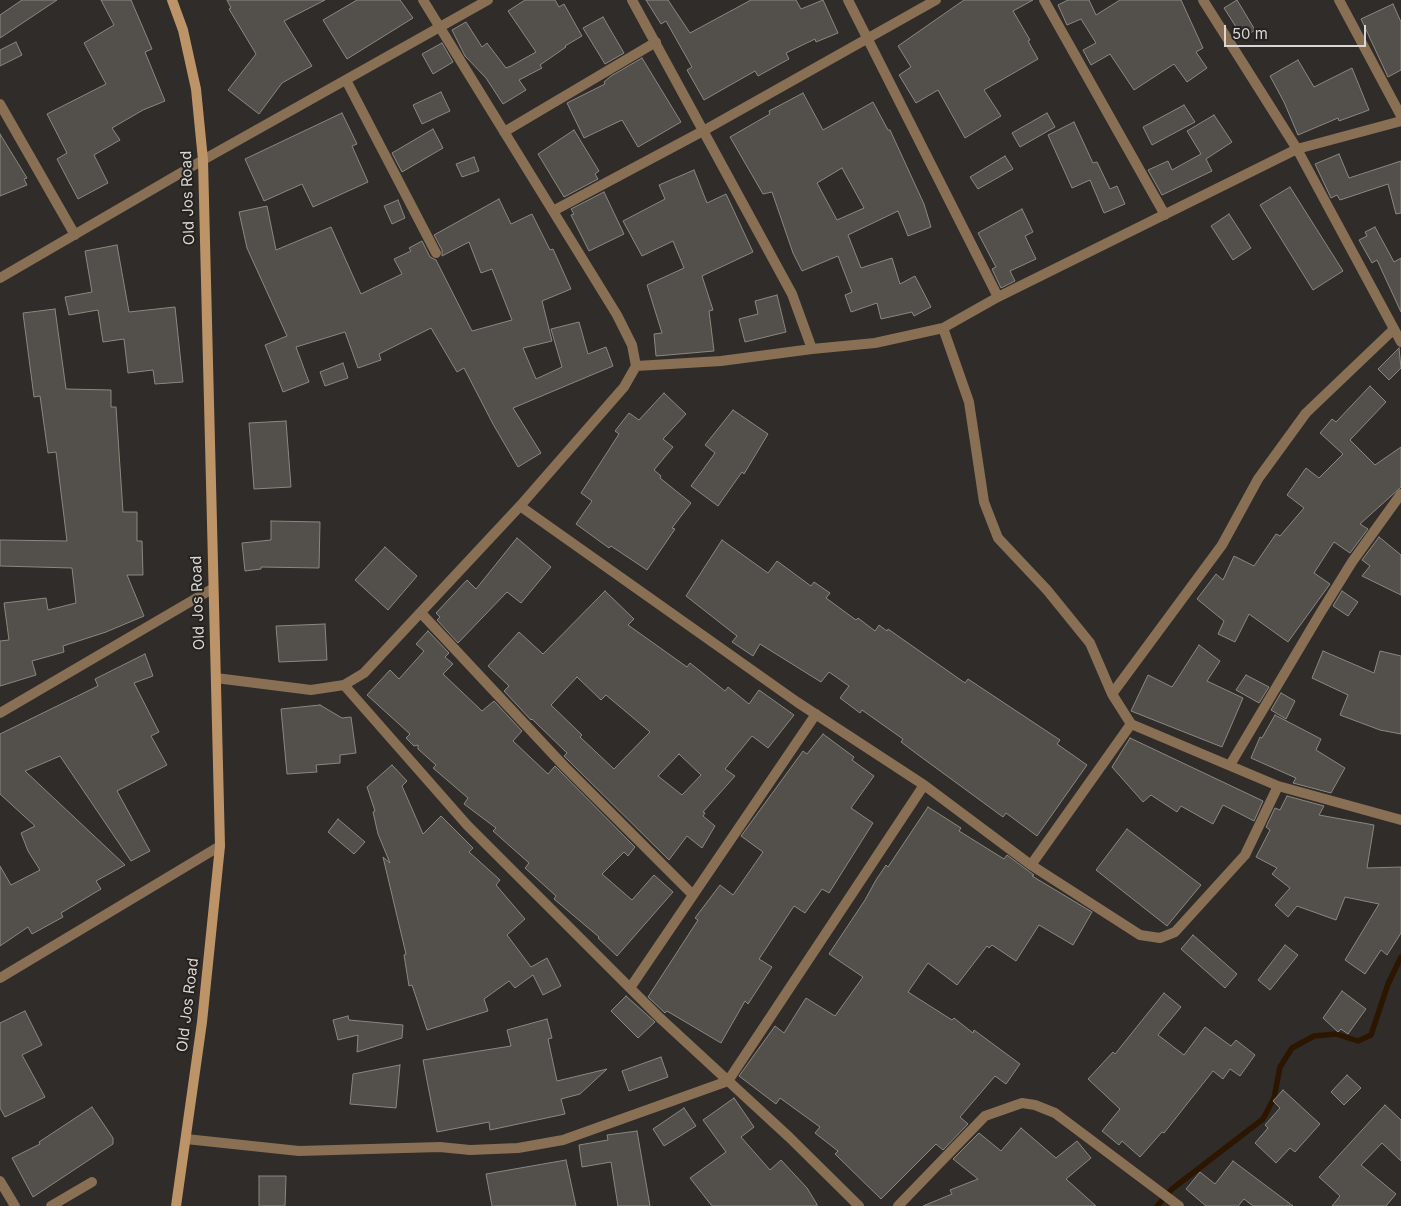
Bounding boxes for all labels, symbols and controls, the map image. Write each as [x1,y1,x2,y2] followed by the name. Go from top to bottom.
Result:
[1226,15,1368,47] scale bar
[1232,24,1268,43] text: 50 m
[177,151,199,245] street label: Old Jos Road
[187,556,209,650] street label: Old Jos Road
[173,957,203,1053] street label: Old Jos Road

